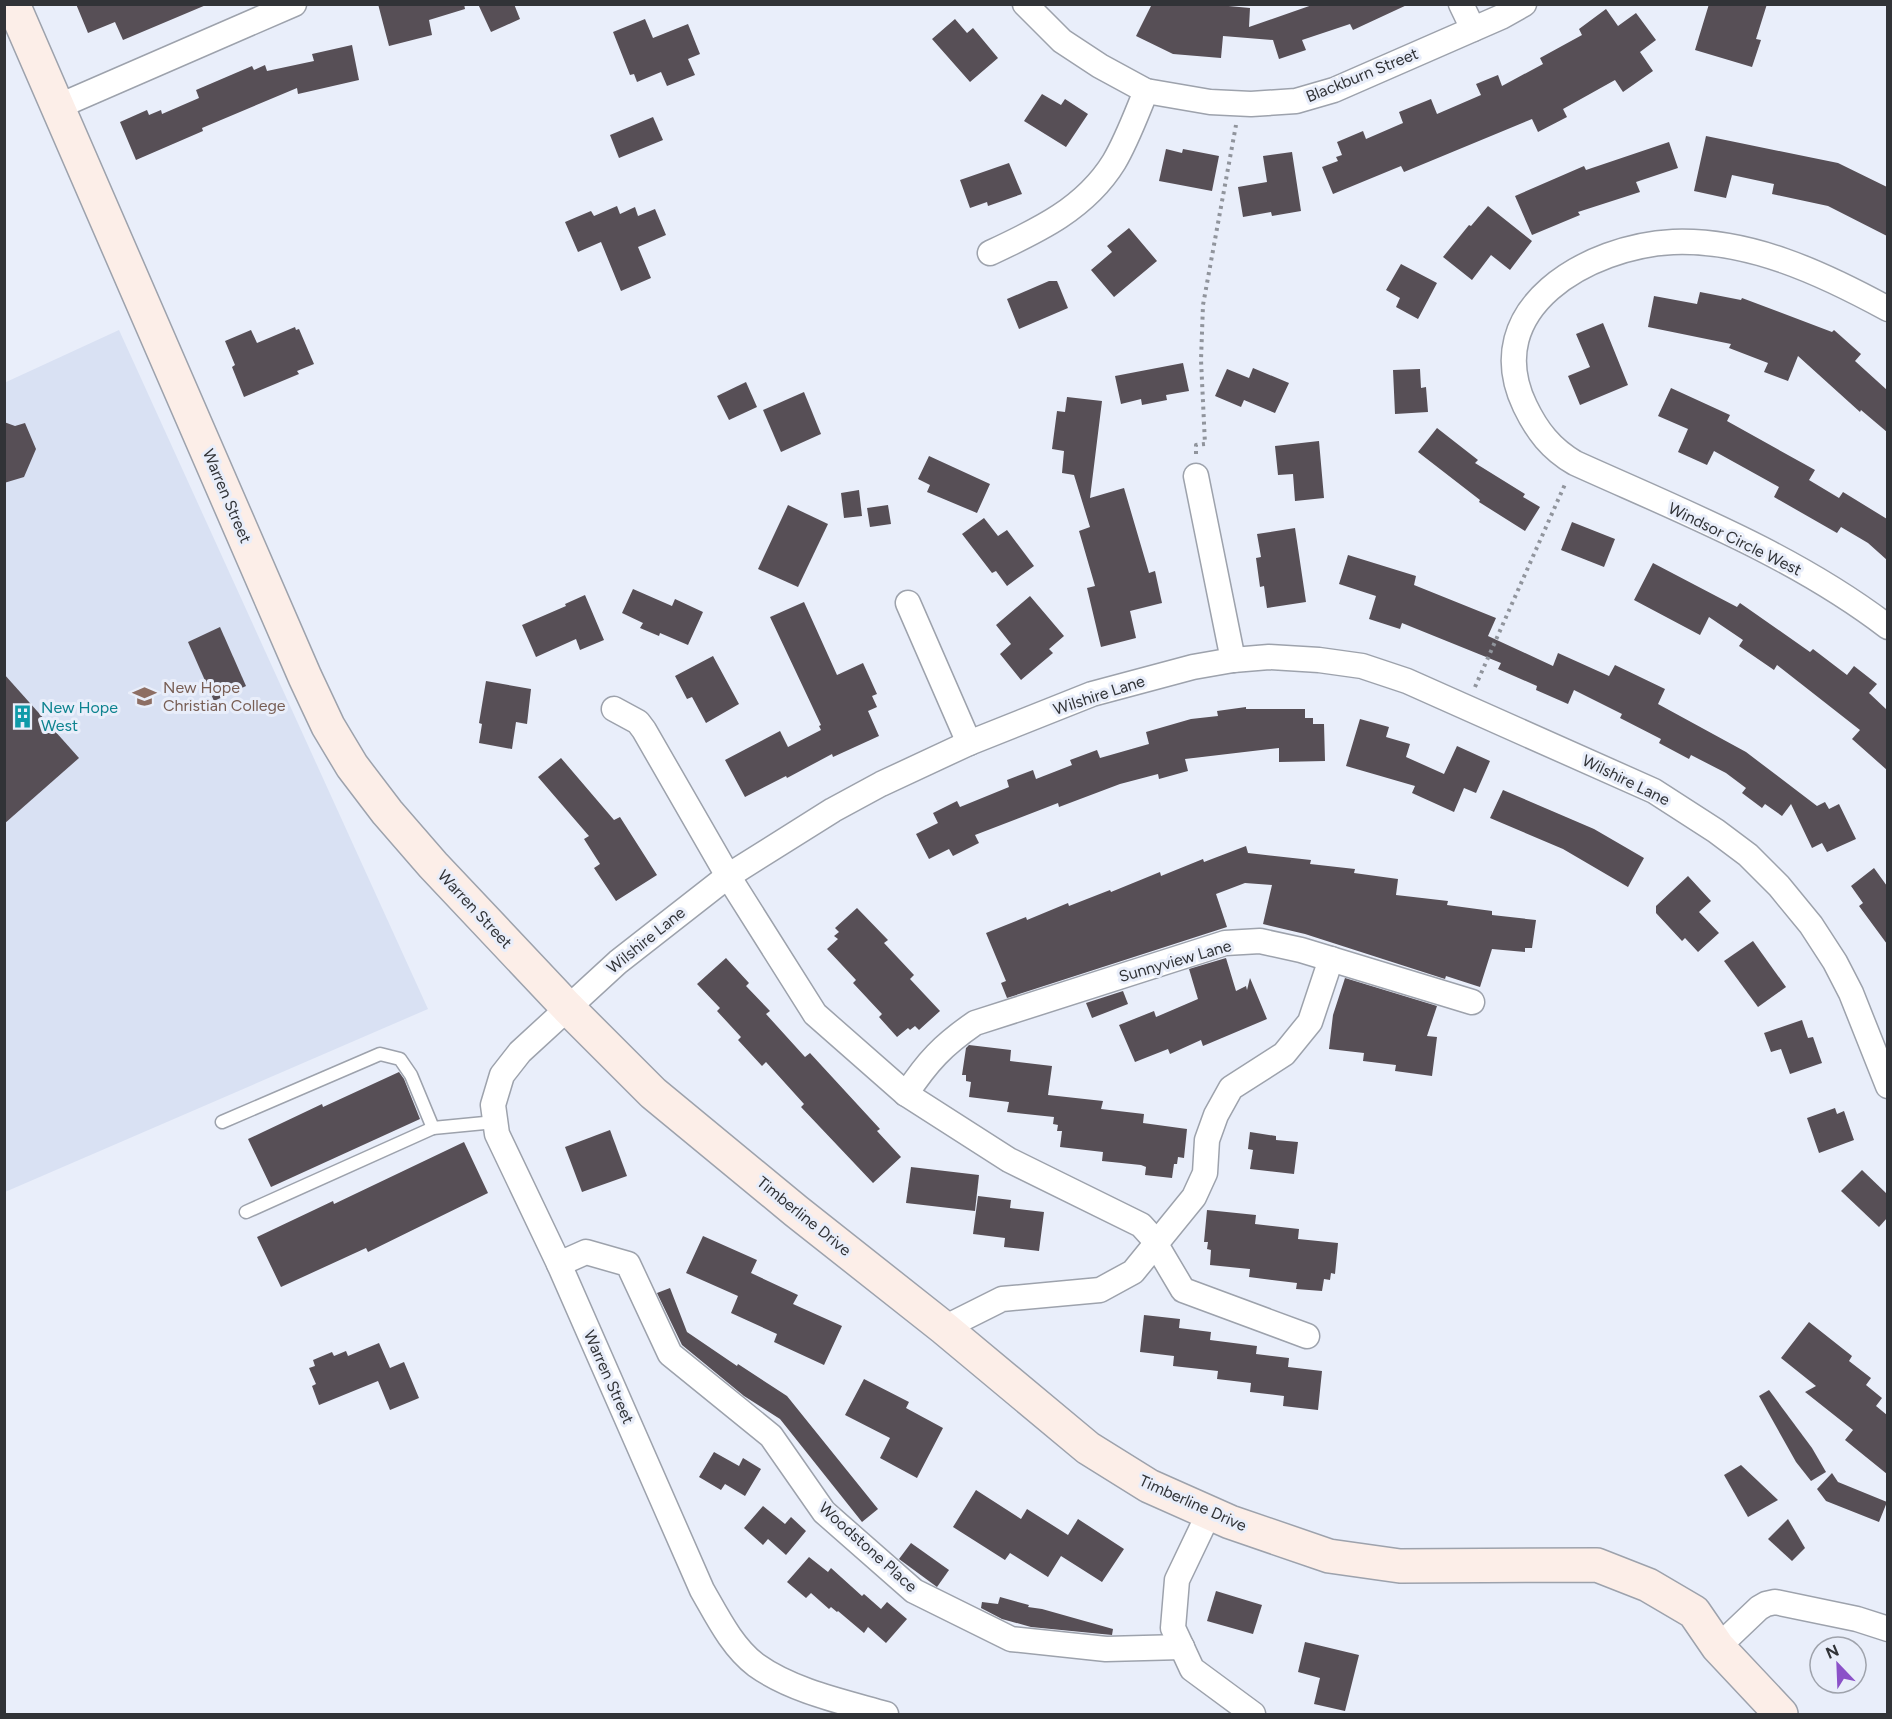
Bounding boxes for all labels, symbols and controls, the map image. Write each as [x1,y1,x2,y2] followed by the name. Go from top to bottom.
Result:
[1303,44,1421,106] street label: Blackburn Street
[199,446,255,546] street label: Warren Street
[1665,498,1805,580] street label: Windsor Circle West
[1051,671,1147,719] street label: Wilshire Lane
[163,678,286,715] place label: New Hope Christian College
[132,683,158,709] school or university icon: New Hope Christian College
[41,698,118,735] place label: New Hope West
[10,703,36,729] building icon: New Hope West
[1579,751,1673,809] street label: Wilshire Lane
[434,866,516,952] street label: Warren Street
[603,903,689,977] street label: Wilshire Lane
[1117,936,1234,986] street label: Sunnyview Lane
[753,1172,855,1260] street label: Timberline Drive
[580,1327,638,1427] street label: Warren Street
[1136,1471,1250,1535] street label: Timberline Drive
[815,1498,921,1596] street label: Woodstone Place
[1808,1635,1868,1695] north arrow
[1823,1640,1842,1663] text: N

